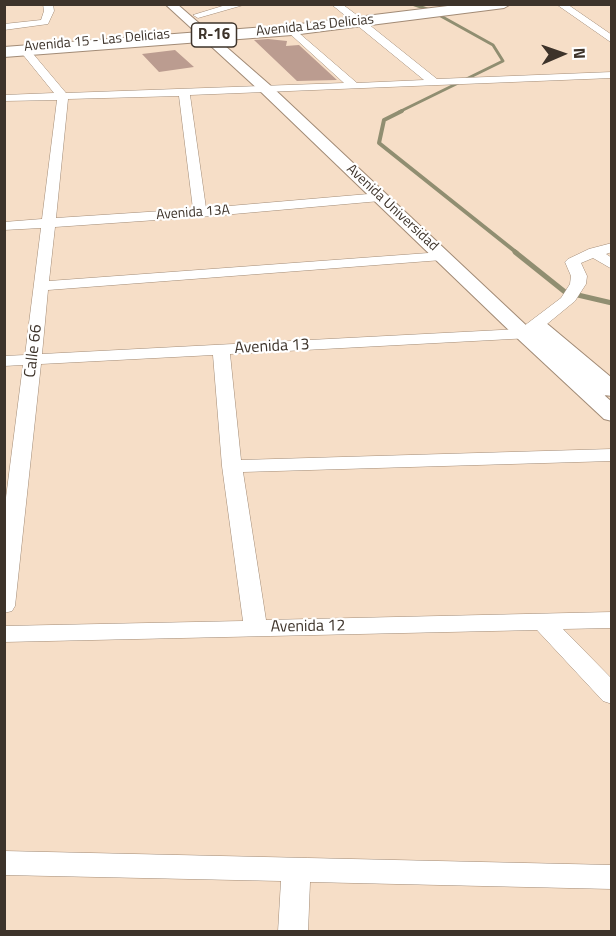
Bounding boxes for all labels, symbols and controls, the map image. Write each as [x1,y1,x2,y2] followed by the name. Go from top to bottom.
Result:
[255,11,375,41] street label: Avenida Las Delicias
[192,23,236,47] road number: R-16
[532,24,592,84] north arrow
[23,26,171,56] street label: Avenida 15 - Las Delicias
[568,47,592,59] text: N
[343,161,441,255] street label: Avenida Universidad
[156,202,230,224] street label: Avenida 13A
[21,323,47,379] street label: Calle 66
[234,335,310,359] street label: Avenida 13
[270,617,346,637] street label: Avenida 12

